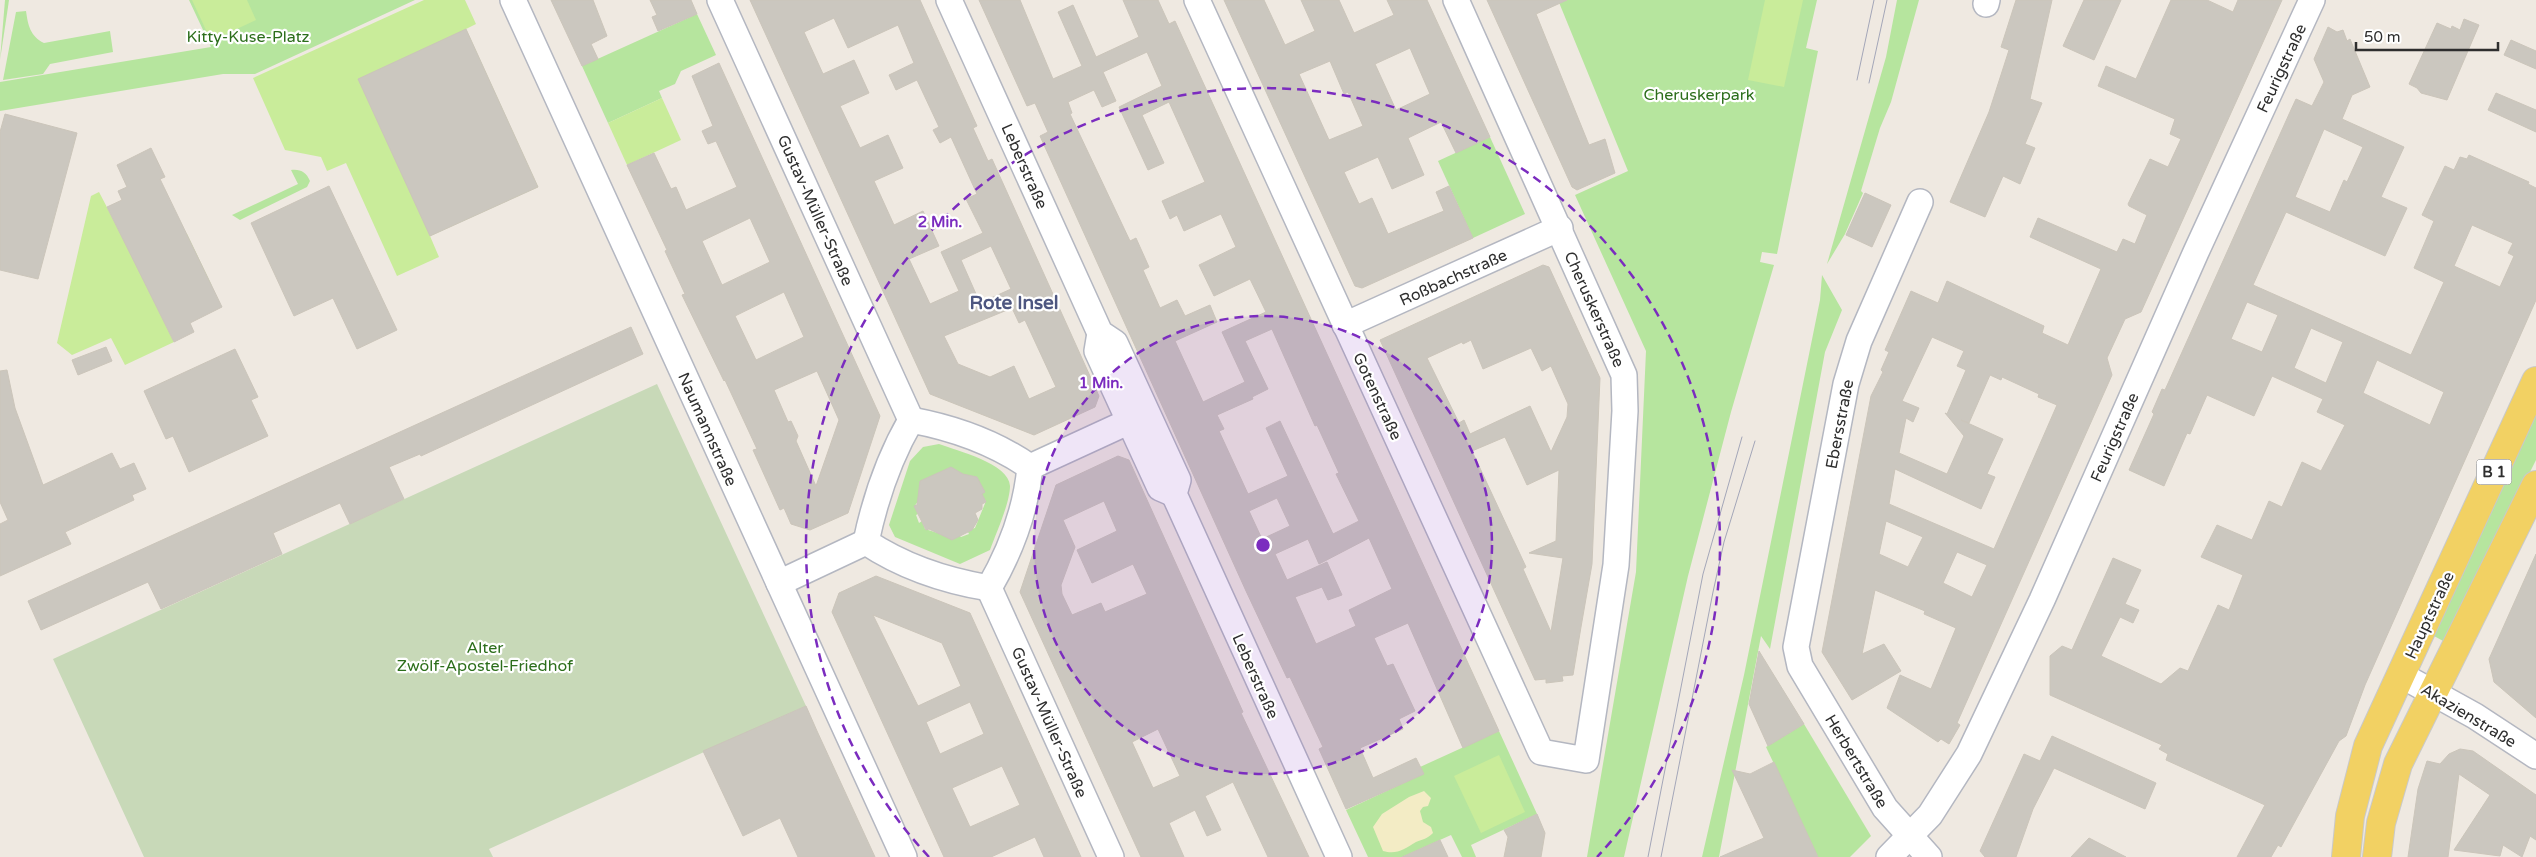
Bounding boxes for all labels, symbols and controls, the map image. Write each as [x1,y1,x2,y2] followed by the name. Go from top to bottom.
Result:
[2356,20,2498,52] scale bar
[2253,21,2311,116] street label: Feurigstraße
[186,27,310,47] park label: Kitty-Kuse-Platz
[2364,28,2401,46] text: 50 m
[1643,85,1755,105] park label: Cheruskerpark
[996,121,1052,212] street label: Leberstraße
[773,132,857,289] street label: Gustav-Müller-Straße
[918,213,962,231] text: 2 Min.
[1396,245,1510,311] street label: Roßbachstraße
[1560,248,1629,371] street label: Cheruskerstraße
[969,292,1059,314] district label: Rote Insel
[1348,350,1406,443] street label: Gotenstraße
[673,369,741,489] street label: Naumannstraße
[1079,374,1123,392] text: 1 Min.
[1822,378,1858,471] street label: Ebersstraße
[2086,390,2144,485] street label: Feurigstraße
[2476,460,2512,484] road number: B 1
[1254,536,1272,554] centre of rings
[2401,568,2459,662] street label: Hauptstraße
[1227,631,1283,722] street label: Leberstraße
[397,638,574,676] park label: Alter Zwölf-Apostel-Friedhof
[1007,644,1091,801] street label: Gustav-Müller-Straße
[2417,680,2520,752] street label: Akazienstraße
[1820,711,1892,812] street label: Herbertstraße

